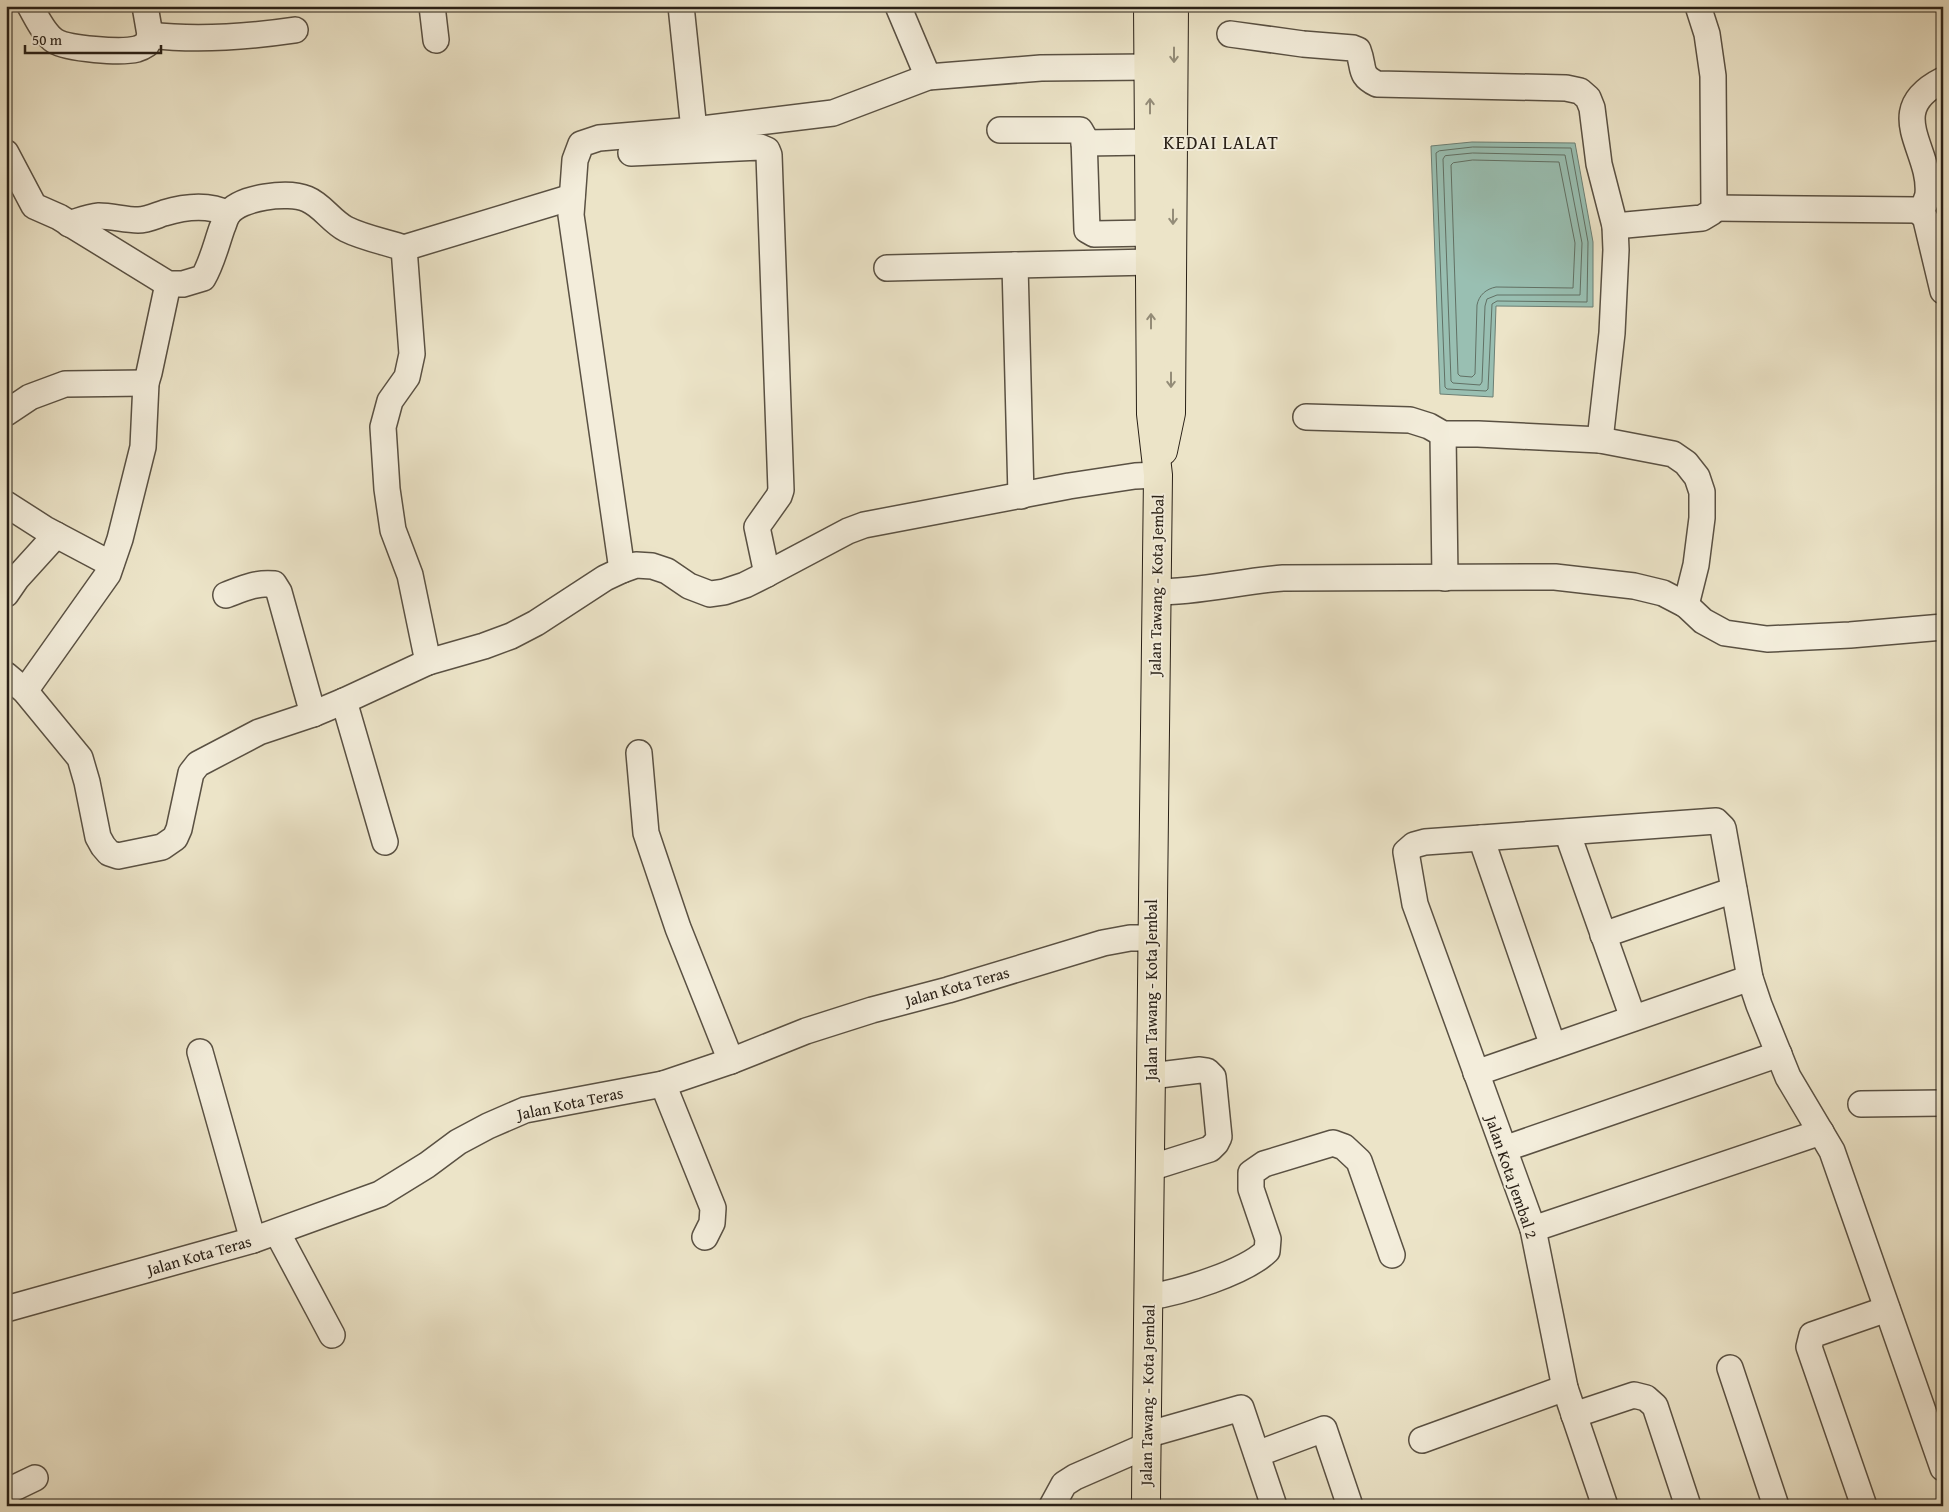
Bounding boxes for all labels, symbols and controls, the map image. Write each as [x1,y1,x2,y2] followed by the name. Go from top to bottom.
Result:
[25,22,161,54] scale bar
[32,29,63,50] text: 50 m
[1169,46,1179,63] one-way arrow
[1145,98,1155,114] one-way arrow
[1163,128,1279,156] district label: KEDAI LALAT
[1168,209,1178,225] one-way arrow
[1146,313,1156,330] one-way arrow
[1166,372,1176,388] one-way arrow
[1142,494,1170,678] street label: Jalan Tawang - Kota Jembal
[1139,899,1163,1083] street label: Jalan Tawang - Kota Jembal
[900,960,1012,1013] street label: Jalan Kota Teras
[513,1080,625,1126] street label: Jalan Kota Teras
[1479,1110,1544,1242] street label: Jalan Kota Jembal 2
[142,1229,254,1282] street label: Jalan Kota Teras
[1133,1304,1161,1488] street label: Jalan Tawang - Kota Jembal

